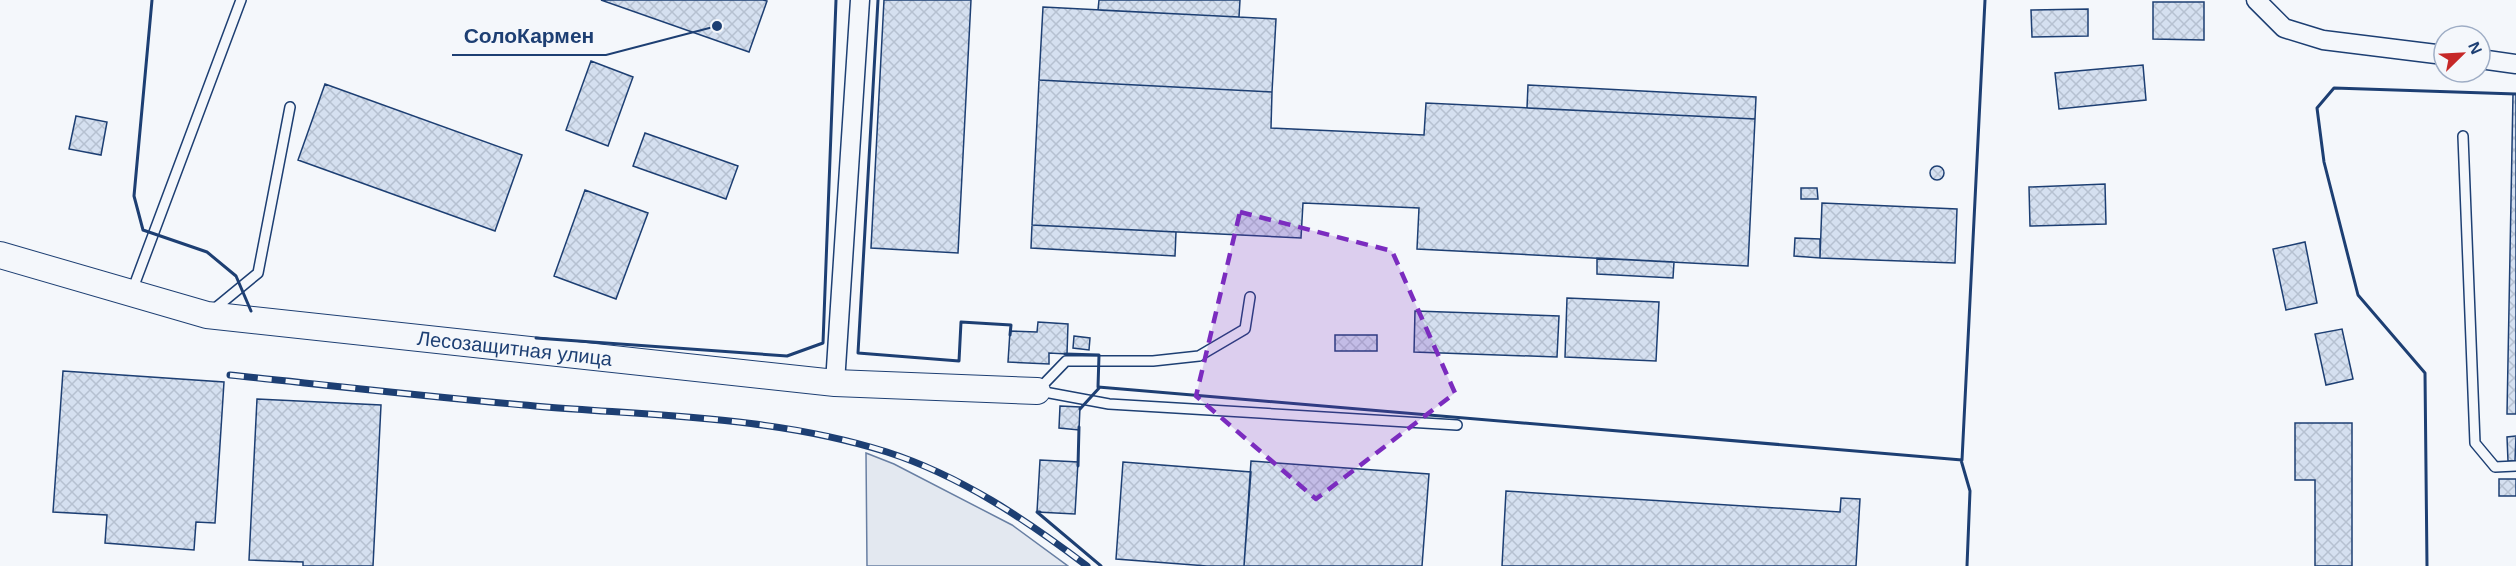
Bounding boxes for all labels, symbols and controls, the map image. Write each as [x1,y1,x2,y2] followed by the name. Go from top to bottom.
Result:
[452,16,606,55] callout: СолоКармен
[464,24,594,47] text: СолоКармен
[2432,24,2492,84] north arrow
[2465,39,2485,57] text: N
[416,327,614,370] street label: Лесозащитная улица

